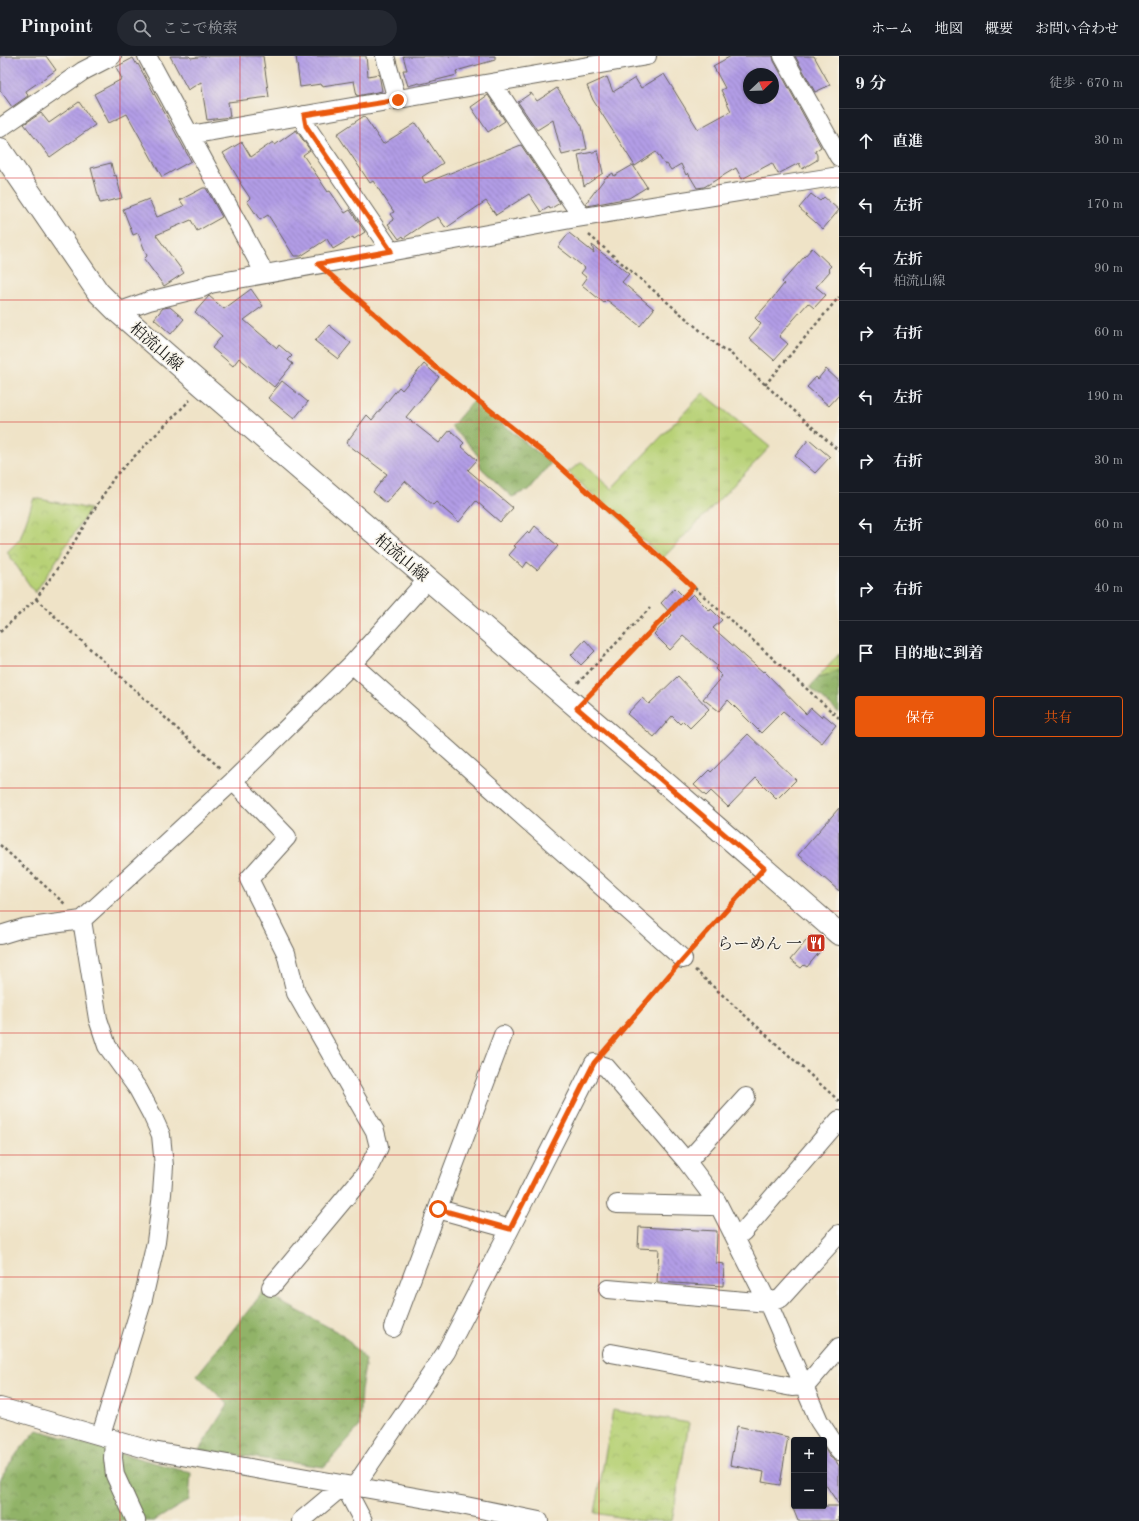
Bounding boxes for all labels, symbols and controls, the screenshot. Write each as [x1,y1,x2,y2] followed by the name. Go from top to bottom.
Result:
[117,10,397,46] search box
[131,17,153,39] icon: search
[20,18,93,37] text: Pinpoint
[163,22,238,37] text: ここで検索
[871,22,913,36] text: ホーム
[935,22,963,36] text: 地図
[985,22,1013,36] text: 概要
[1035,22,1119,36] text: お問い合わせ
[743,68,779,104] north arrow
[855,76,887,93] text: 9 分
[1049,77,1123,90] text: 徒歩 · 670 m
[389,91,407,109] route end
[855,130,877,152] icon: ahead
[1094,134,1123,147] text: 30 m
[893,135,923,150] text: 直進
[855,194,877,216] icon: left
[1086,198,1123,211] text: 170 m
[893,199,923,214] text: 左折
[893,253,923,268] text: 左折
[855,258,877,280] icon: left
[1094,262,1123,275] text: 90 m
[893,275,945,288] text: 柏流山線
[126,319,186,375] street label: 柏流山線
[855,322,877,344] icon: right
[1094,326,1123,339] text: 60 m
[893,327,923,342] text: 右折
[855,386,877,408] icon: left
[1086,390,1123,403] text: 190 m
[893,391,923,406] text: 左折
[855,450,877,472] icon: right
[1094,454,1123,467] text: 30 m
[893,455,923,470] text: 右折
[855,514,877,536] icon: left
[1094,518,1123,531] text: 60 m
[893,519,923,534] text: 左折
[371,530,432,585] street label: 柏流山線
[855,578,877,600] icon: right
[1094,582,1123,595] text: 40 m
[893,583,923,598] text: 右折
[855,642,877,664] icon: arrive
[893,647,983,662] text: 目的地に到着
[855,696,985,737] button: 保存
[993,696,1123,737] button: 共有
[805,932,827,954] restaurant icon: らーめん 一
[718,936,802,953] place label: らーめん 一
[429,1200,447,1218] route start
[791,1437,827,1509] map controls
[791,1437,827,1473] button: +
[791,1473,827,1509] button: −

